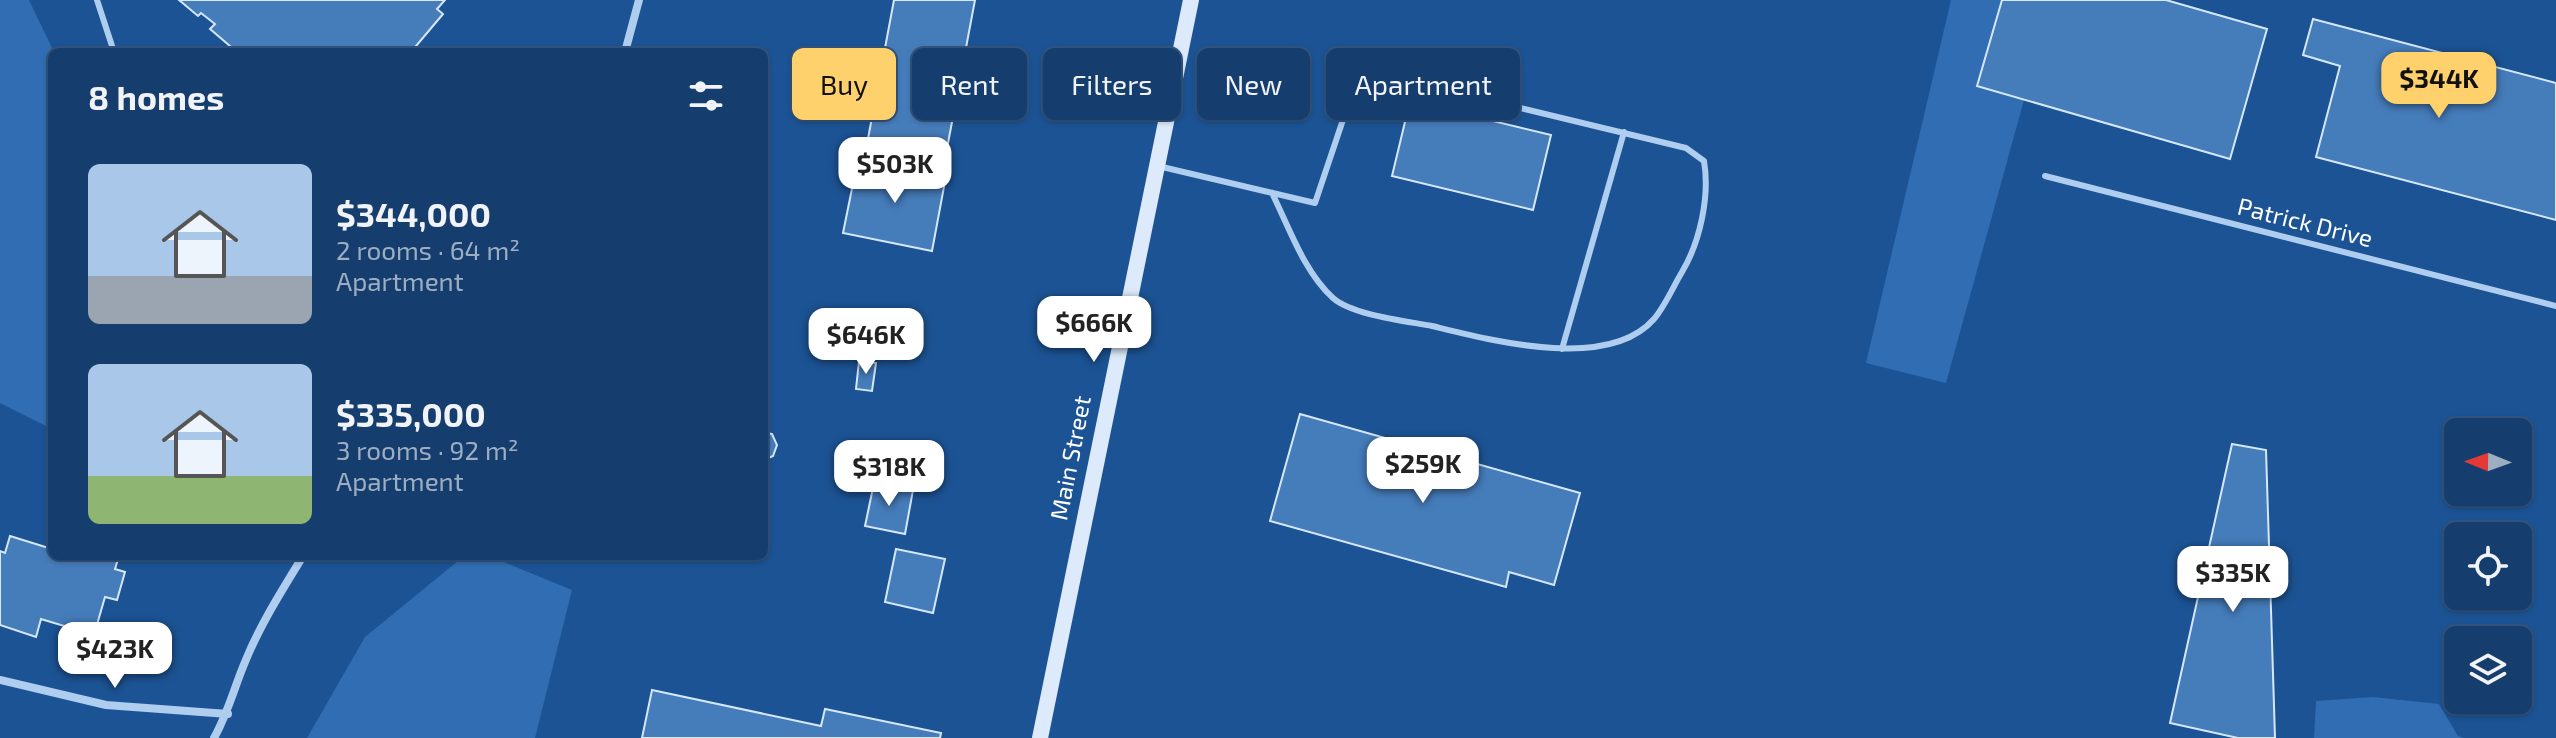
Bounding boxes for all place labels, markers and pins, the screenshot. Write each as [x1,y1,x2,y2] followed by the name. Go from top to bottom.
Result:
[2383,52,2495,120] pin: $344K
[839,137,951,205] pin: $503K
[1038,296,1150,364] pin: $666K
[810,308,922,376] pin: $646K
[1367,437,1479,505] pin: $259K
[833,440,945,508] pin: $318K
[2177,546,2289,614] pin: $335K
[59,622,171,690] pin: $423K

